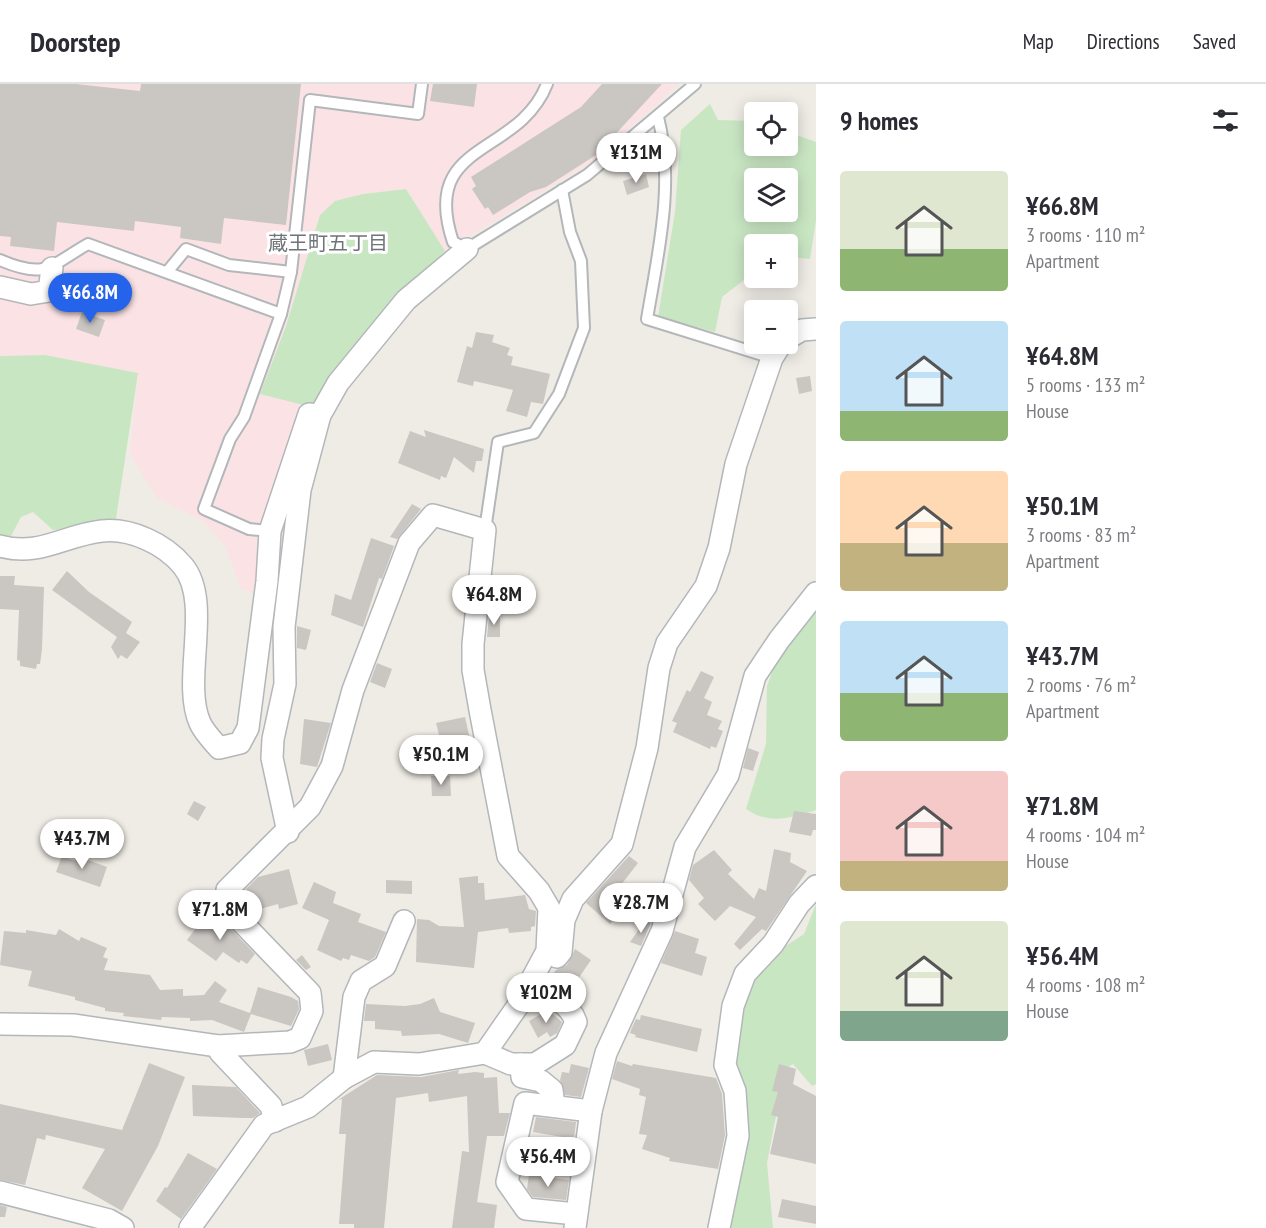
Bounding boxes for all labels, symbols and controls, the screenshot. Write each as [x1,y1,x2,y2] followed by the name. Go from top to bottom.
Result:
[30,23,121,60] text: Doorstep
[1023,28,1054,55] text: Map
[1087,28,1160,55] text: Directions
[1193,28,1236,55] text: Saved
[744,102,798,354] map controls
[744,102,798,156] button: locate
[840,104,918,137] text: 9 homes
[1209,104,1242,137] icon: filters
[594,133,678,184] pin: ¥131M
[610,139,662,165] text: ¥131M
[744,168,798,222] button: layers
[1026,189,1099,222] text: ¥66.8M
[888,195,960,267] icon: home
[1026,222,1145,248] text: 3 rooms · 110 m²
[268,230,388,256] district label: 蔵王町五丁目
[744,234,798,288] button: +
[1026,248,1099,274] text: Apartment
[41,273,139,324] pin: ¥66.8M
[62,279,118,305] text: ¥66.8M
[744,300,798,354] button: −
[1026,339,1099,372] text: ¥64.8M
[888,345,960,417] icon: home
[1026,372,1145,398] text: 5 rooms · 133 m²
[1026,398,1069,424] text: House
[1026,489,1099,522] text: ¥50.1M
[888,495,960,567] icon: home
[1026,522,1136,548] text: 3 rooms · 83 m²
[1026,548,1099,574] text: Apartment
[445,575,543,626] pin: ¥64.8M
[466,581,522,607] text: ¥64.8M
[1026,639,1099,672] text: ¥43.7M
[888,645,960,717] icon: home
[1026,672,1136,698] text: 2 rooms · 76 m²
[1026,698,1099,724] text: Apartment
[392,735,490,786] pin: ¥50.1M
[413,741,469,767] text: ¥50.1M
[1026,789,1099,822] text: ¥71.8M
[888,795,960,867] icon: home
[33,819,131,870] pin: ¥43.7M
[1026,822,1145,848] text: 4 rooms · 104 m²
[54,825,110,851] text: ¥43.7M
[1026,848,1069,874] text: House
[592,883,690,934] pin: ¥28.7M
[613,889,669,915] text: ¥28.7M
[171,890,269,941] pin: ¥71.8M
[192,896,248,922] text: ¥71.8M
[1026,939,1099,972] text: ¥56.4M
[888,945,960,1017] icon: home
[1026,972,1145,998] text: 4 rooms · 108 m²
[504,973,588,1024] pin: ¥102M
[520,979,572,1005] text: ¥102M
[1026,998,1069,1024] text: House
[499,1137,597,1188] pin: ¥56.4M
[520,1143,576,1169] text: ¥56.4M

